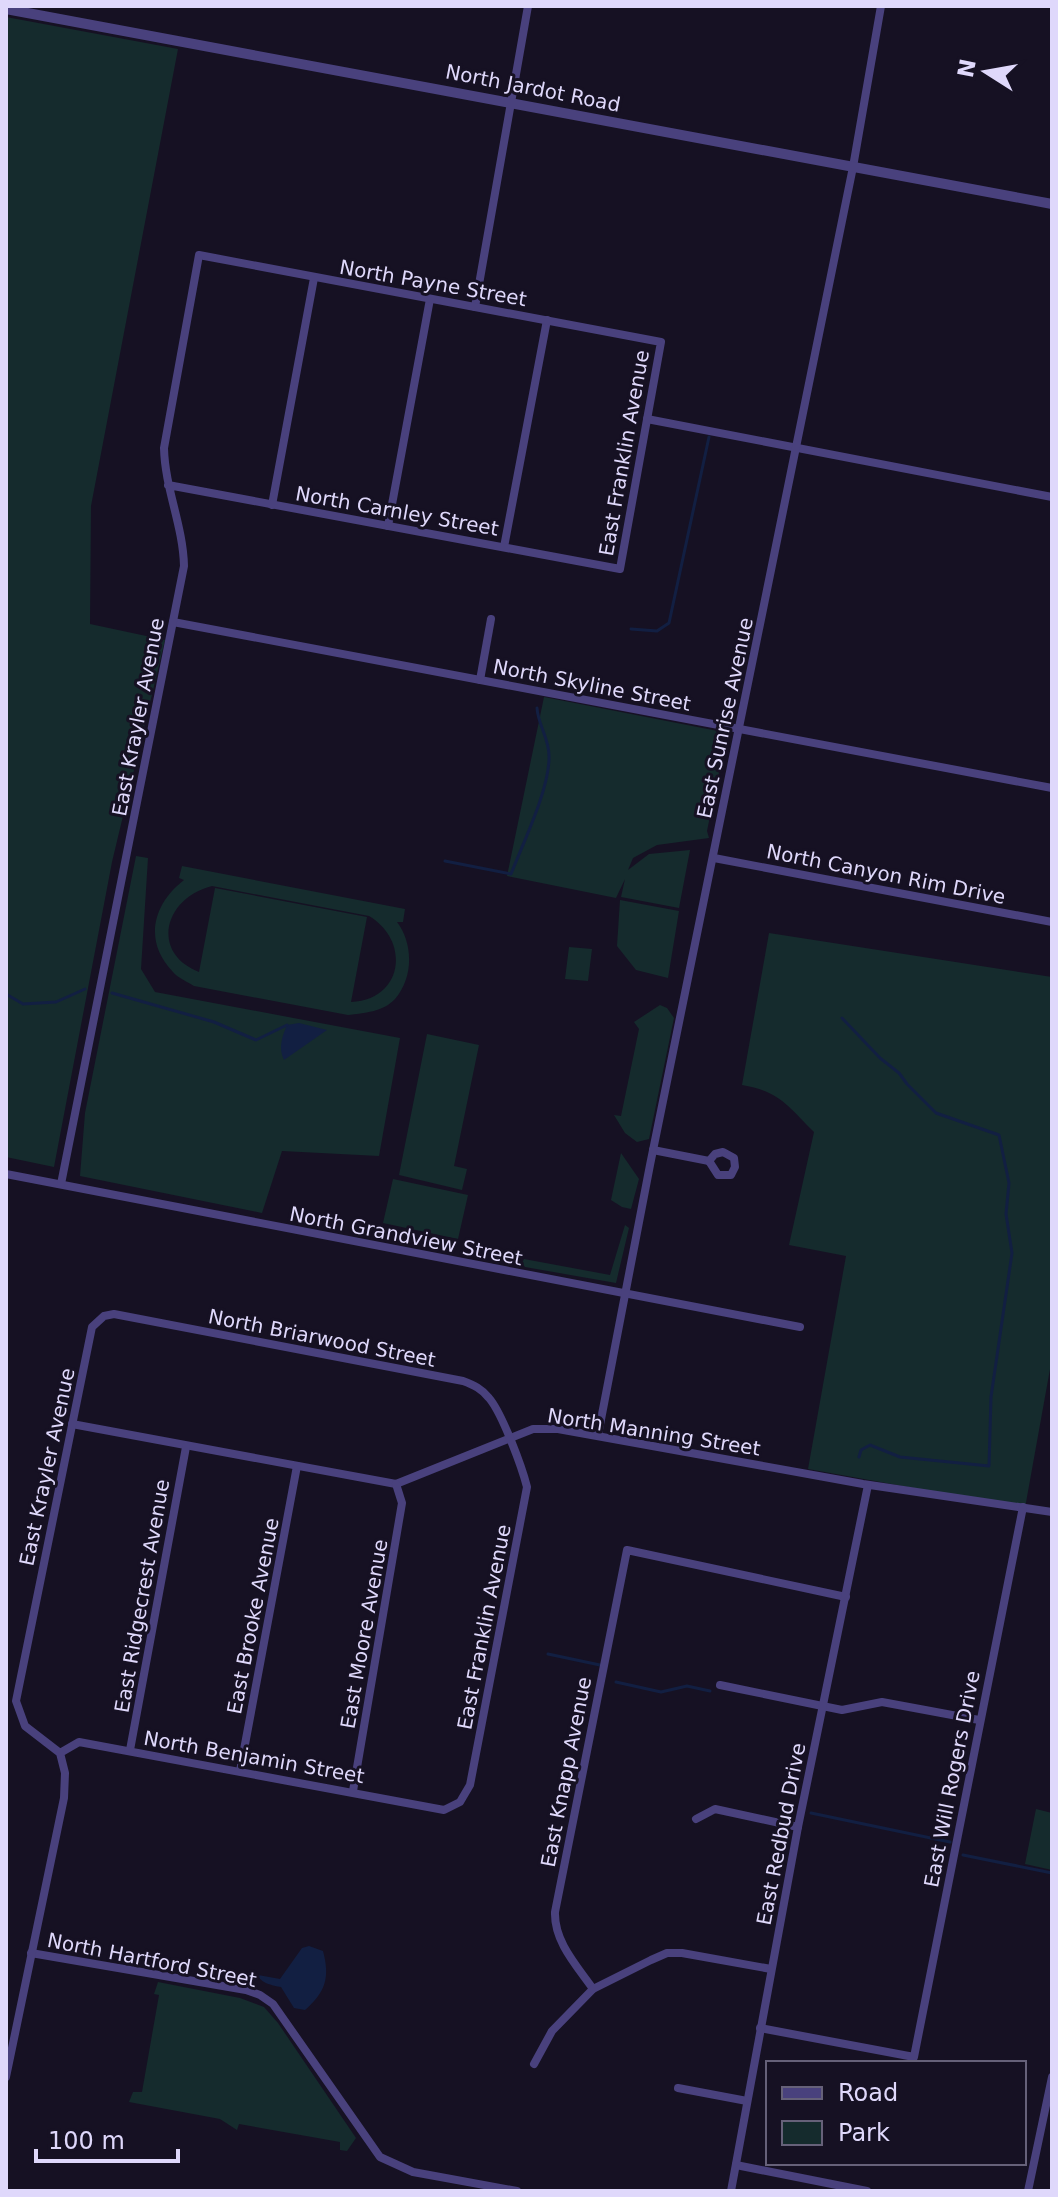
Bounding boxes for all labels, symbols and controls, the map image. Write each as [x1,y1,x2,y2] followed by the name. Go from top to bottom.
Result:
[946,32,1026,112] north arrow
[953,57,981,80] text: N
[444,59,622,117] street label: North Jardot Road
[338,255,529,311] street label: North Payne Street
[594,348,654,558] street label: East Franklin Avenue
[294,481,501,541] street label: North Carnley Street
[692,615,758,821] street label: East Sunrise Avenue
[107,616,169,818] street label: East Krayler Avenue
[491,654,693,716] street label: North Skyline Street
[764,839,1008,909] street label: North Canyon Rim Drive
[287,1202,525,1270] street label: North Grandview Street
[206,1304,438,1372] street label: North Briarwood Street
[14,1366,80,1568] street label: East Krayler Avenue
[546,1403,762,1461] street label: North Manning Street
[110,1477,174,1715] street label: East Ridgecrest Avenue
[222,1516,284,1716] street label: East Brooke Avenue
[452,1522,516,1732] street label: East Franklin Avenue
[336,1537,392,1731] street label: East Moore Avenue
[919,1669,985,1889] street label: East Will Rogers Drive
[536,1675,596,1869] street label: East Knapp Avenue
[142,1726,366,1788] street label: North Benjamin Street
[752,1741,810,1927] street label: East Redbud Drive
[45,1928,259,1992] street label: North Hartford Street
[766,2061,1026,2165] legend
[838,2079,898,2107] text: Road
[36,2113,178,2163] scale bar
[838,2119,890,2147] text: Park
[48,2127,125,2155] text: 100 m

